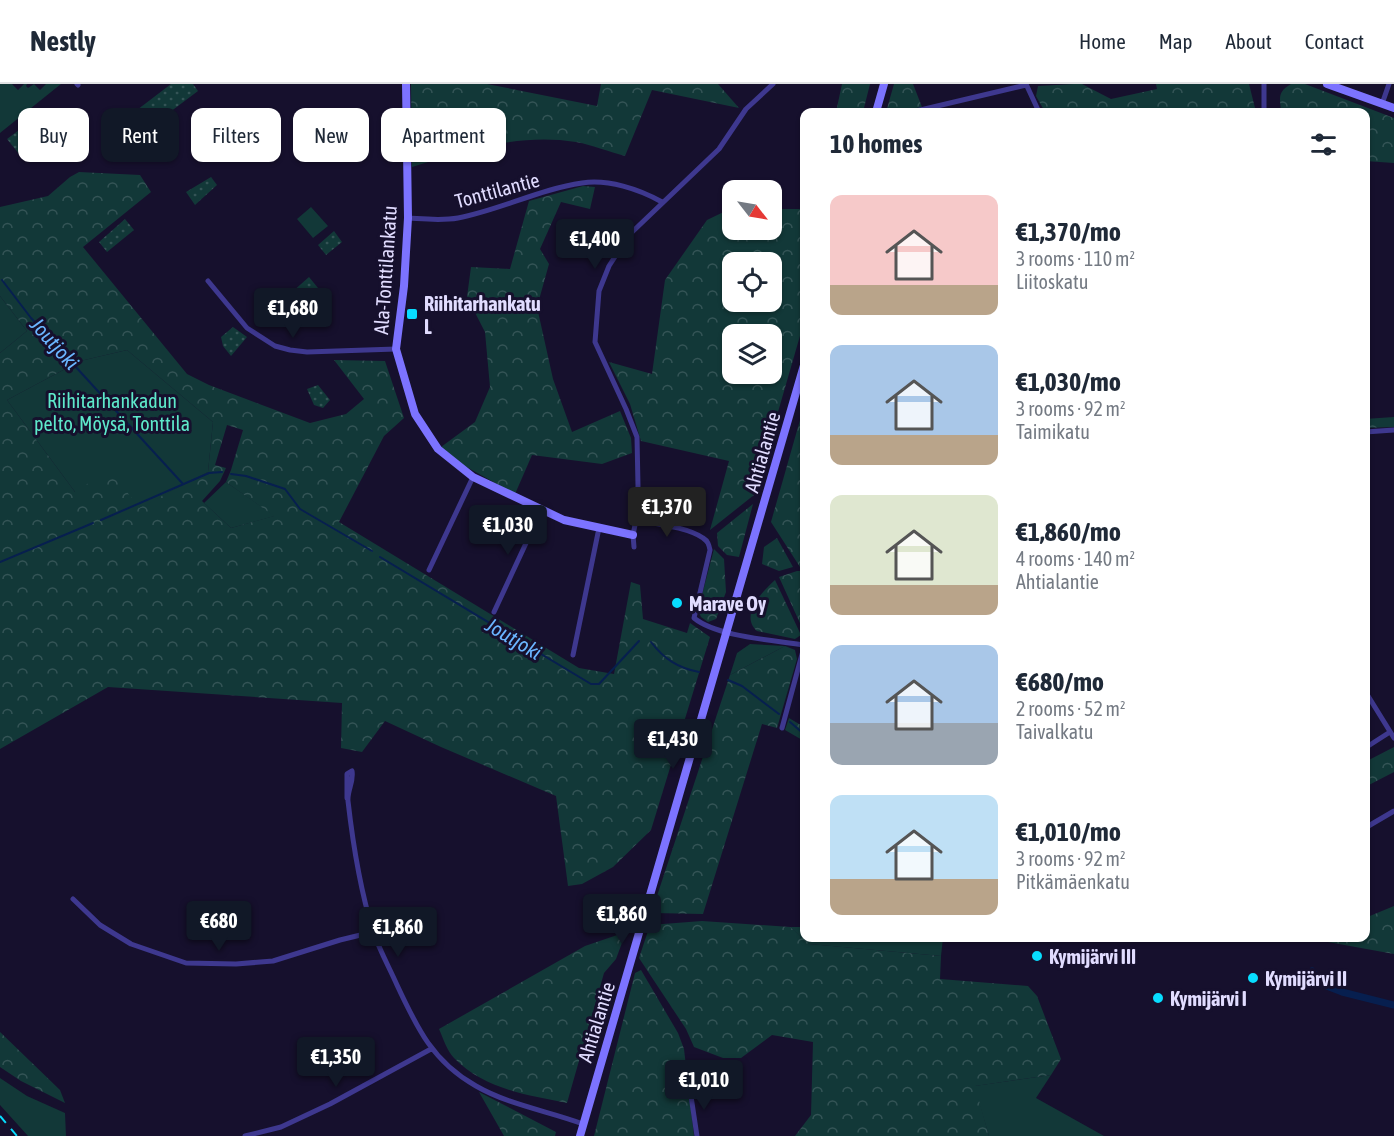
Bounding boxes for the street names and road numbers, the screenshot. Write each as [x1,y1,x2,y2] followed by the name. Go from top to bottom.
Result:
[452,168,542,212] street label: Tonttilantie
[369,205,401,335] street label: Ala-Tonttilankatu
[740,409,784,495] street label: Ahtialantie
[573,979,619,1065] street label: Ahtialantie

